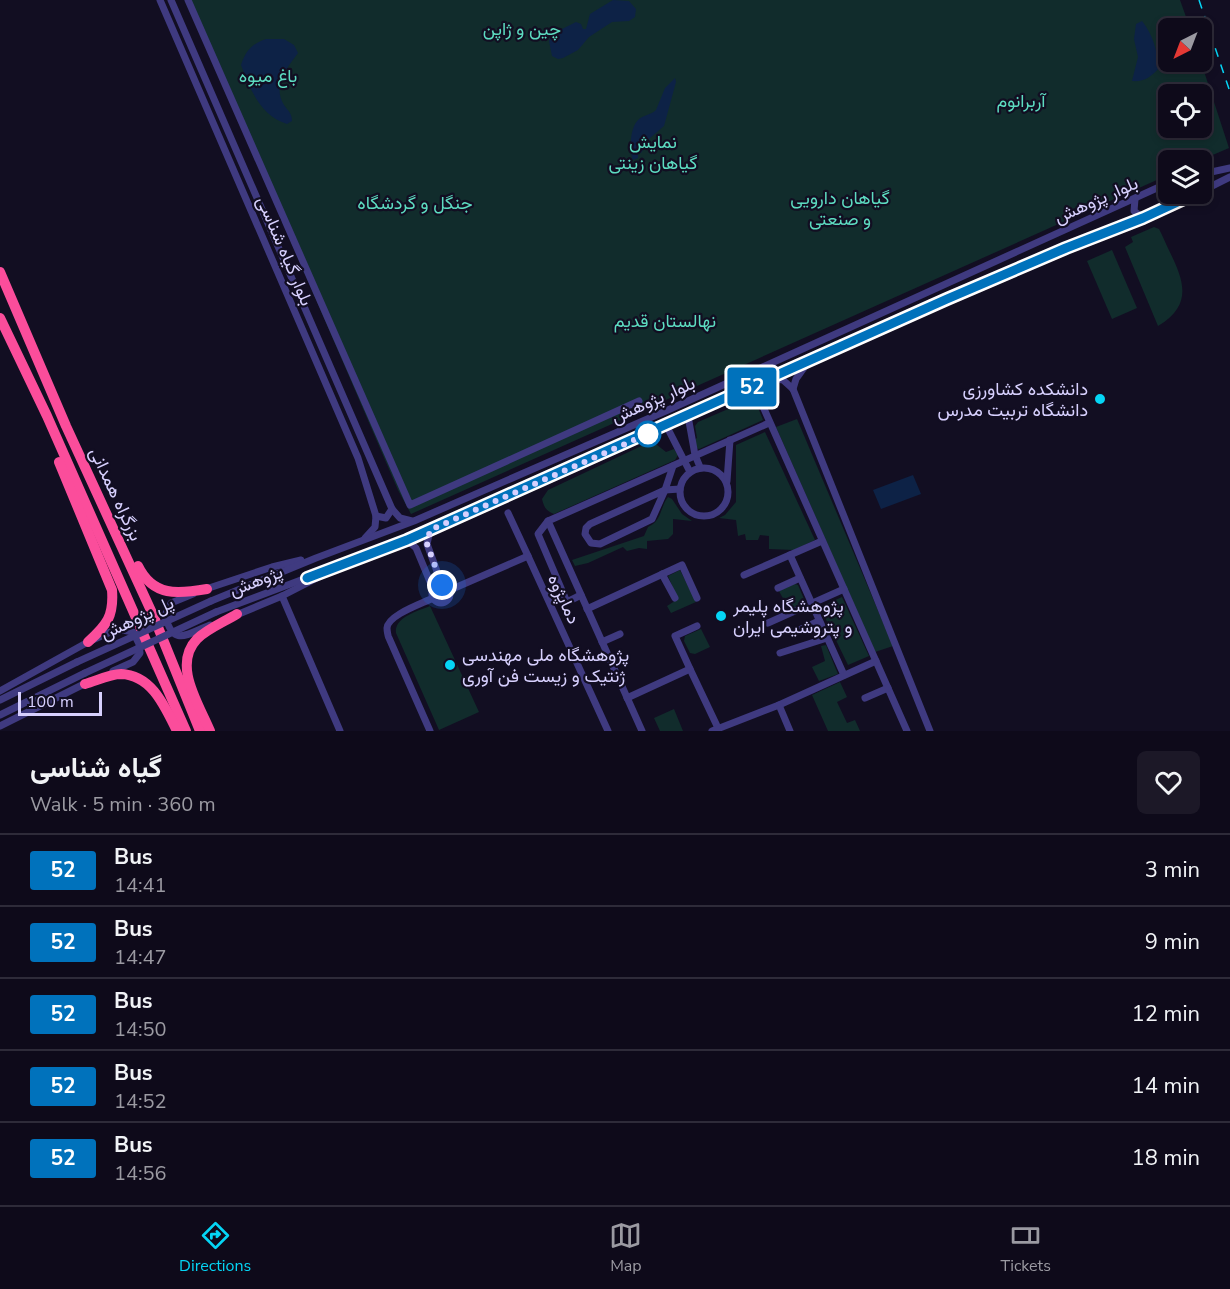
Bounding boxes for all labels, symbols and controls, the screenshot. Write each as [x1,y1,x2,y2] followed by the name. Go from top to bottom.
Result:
[483,17,561,41] park label: چین و ژاپن
[1158,18,1212,72] north arrow
[1158,18,1212,204] map controls
[239,64,297,88] park label: باغ میوه
[1158,84,1212,138] button: locate
[997,89,1047,113] park label: آربرانوم
[608,130,698,175] park label: نمایش گیاهان زینتی
[1158,150,1212,204] button: layers
[1050,171,1142,229] street label: بلوار پژوهش
[790,186,890,231] park label: گیاهان دارویی و صنعتی
[357,191,473,215] park label: جنگل و گردشگاه
[251,192,319,310] street label: بلوار گیاه شناسی
[614,309,716,333] park label: نهالستان قدیم
[725,368,779,406] line badge: 52
[607,371,699,429] street label: بلوار پژوهش
[739,373,765,401] text: 52
[938,377,1088,422] place label: دانشکده کشاورزی دانشگاه تربیت مدرس
[1093,392,1107,406] marker: دانشکده کشاورزی دانشگاه تربیت مدرس
[635,421,661,447] unlabelled marker
[84,443,148,545] street label: بزرگراه همدانی
[226,560,286,602] street label: پژوهش
[427,570,457,600] your location
[542,570,586,628] street label: دماپژوه
[96,591,178,645] street label: پل پژوهش
[732,594,852,639] place label: پژوهشگاه پلیمر و پتروشیمی ایران
[714,609,728,623] marker: پژوهشگاه پلیمر و پتروشیمی ایران
[462,643,629,688] place label: پژوهشگاه ملی مهندسی ژنتیک و زیست فن آوری
[443,658,457,672] marker: پژوهشگاه ملی مهندسی ژنتیک و زیست فن آوری
[18,689,102,716] scale bar
[27,691,74,713] text: 100 m
[30,749,162,787] text: گیاه شناسی
[1137,751,1200,814] button: heart
[30,791,216,818] text: Walk · 5 min · 360 m
[114,842,153,872] text: Bus
[1145,855,1200,885] text: 3 min
[50,856,76,884] text: 52
[114,872,167,899] text: 14:41
[114,914,153,944] text: Bus
[1145,927,1200,957] text: 9 min
[50,928,76,956] text: 52
[114,944,167,971] text: 14:47
[114,986,153,1016] text: Bus
[1132,999,1200,1029] text: 12 min
[50,1000,76,1028] text: 52
[114,1016,167,1043] text: 14:50
[114,1058,153,1088] text: Bus
[1132,1071,1200,1101] text: 14 min
[50,1072,76,1100] text: 52
[114,1088,167,1115] text: 14:52
[114,1130,153,1160] text: Bus
[1132,1143,1200,1173] text: 18 min
[50,1144,76,1172] text: 52
[114,1160,167,1187] text: 14:56
[179,1219,251,1277] tab: Directions
[609,1219,642,1277] tab: Map
[1001,1219,1051,1277] tab: Tickets

